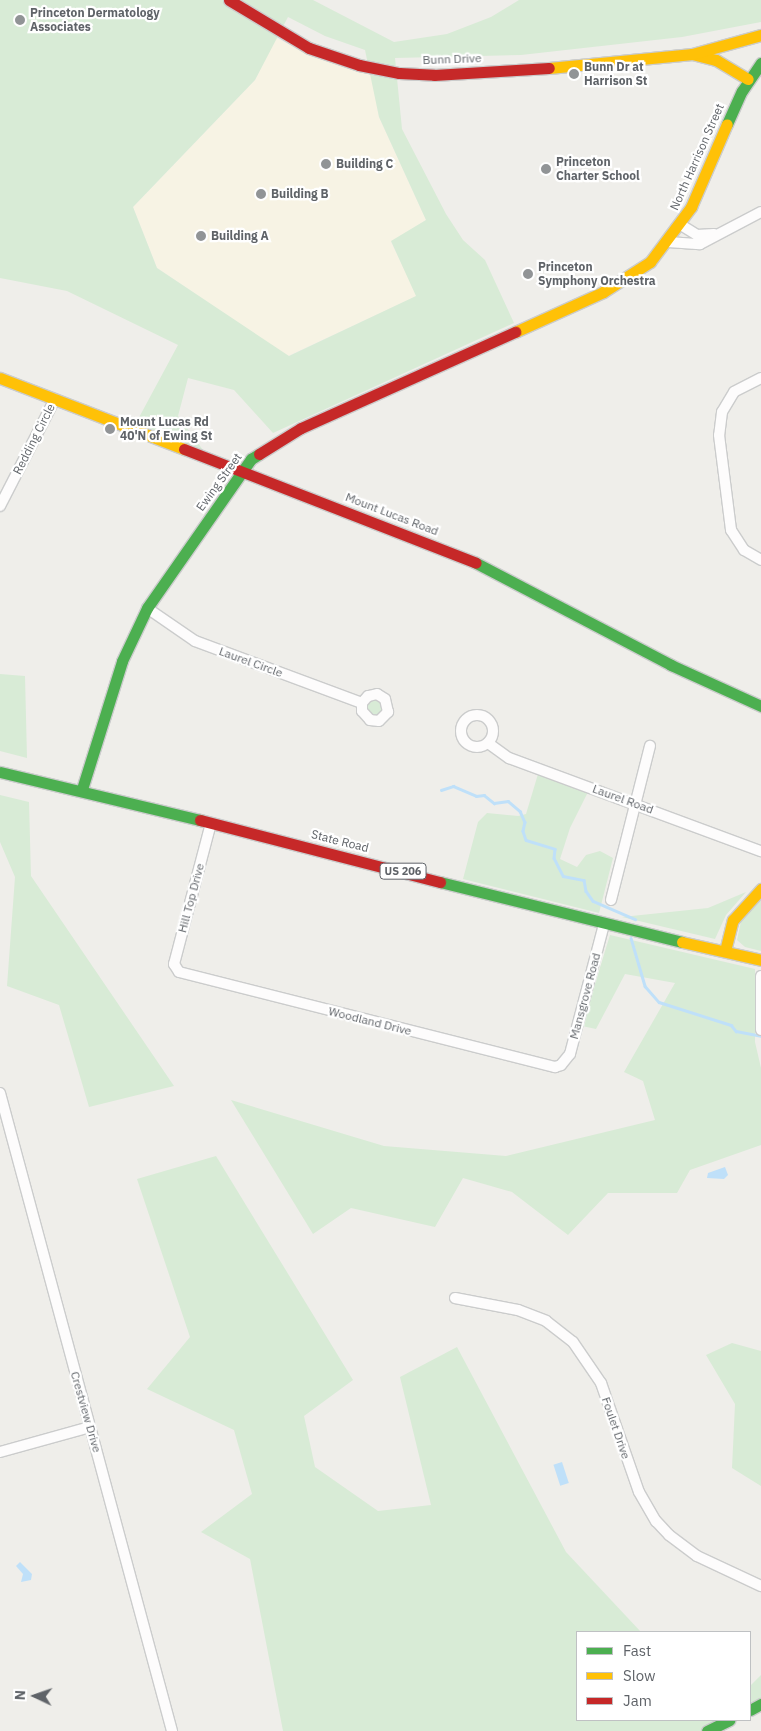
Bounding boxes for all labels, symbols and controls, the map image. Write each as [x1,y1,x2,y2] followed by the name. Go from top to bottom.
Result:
[30,6,160,34] place label: Princeton Dermatology Associates
[14,14,26,26] marker: Princeton Dermatology Associates
[422,51,482,67] street label: Bunn Drive
[584,60,647,88] place label: Bunn Dr at Harrison St
[568,68,580,80] marker: Bunn Dr at Harrison St
[667,101,727,213] street label: North Harrison Street
[556,155,640,183] place label: Princeton Charter School
[336,157,393,171] place label: Building C
[320,158,332,170] marker: Building C
[540,163,552,175] marker: Princeton Charter School
[271,187,329,201] place label: Building B
[255,188,267,200] marker: Building B
[211,229,269,243] place label: Building A
[195,230,207,242] marker: Building A
[538,260,656,288] place label: Princeton Symphony Orchestra
[522,268,534,280] marker: Princeton Symphony Orchestra
[10,401,58,477] street label: Redding Circle
[120,415,212,443] place label: Mount Lucas Rd 40'N of Ewing St
[104,423,116,435] marker: Mount Lucas Rd 40'N of Ewing St
[193,450,245,514] street label: Ewing Street
[343,490,441,538] street label: Mount Lucas Road
[217,644,285,680] street label: Laurel Circle
[591,781,655,817] street label: Laurel Road
[310,827,370,855] street label: State Road
[175,862,207,934] street label: Hill Top Drive
[379,862,427,879] road number: US 206
[567,951,603,1041] street label: Mansgrove Road
[327,1004,413,1038] street label: Woodland Drive
[68,1370,104,1454] street label: Crestview Drive
[599,1395,633,1461] street label: Foulet Drive
[576,1631,751,1721] legend
[623,1641,651,1660] text: Fast
[623,1666,656,1685] text: Slow
[10,1671,60,1721] north arrow
[11,1690,29,1701] text: N
[623,1691,652,1710] text: Jam

